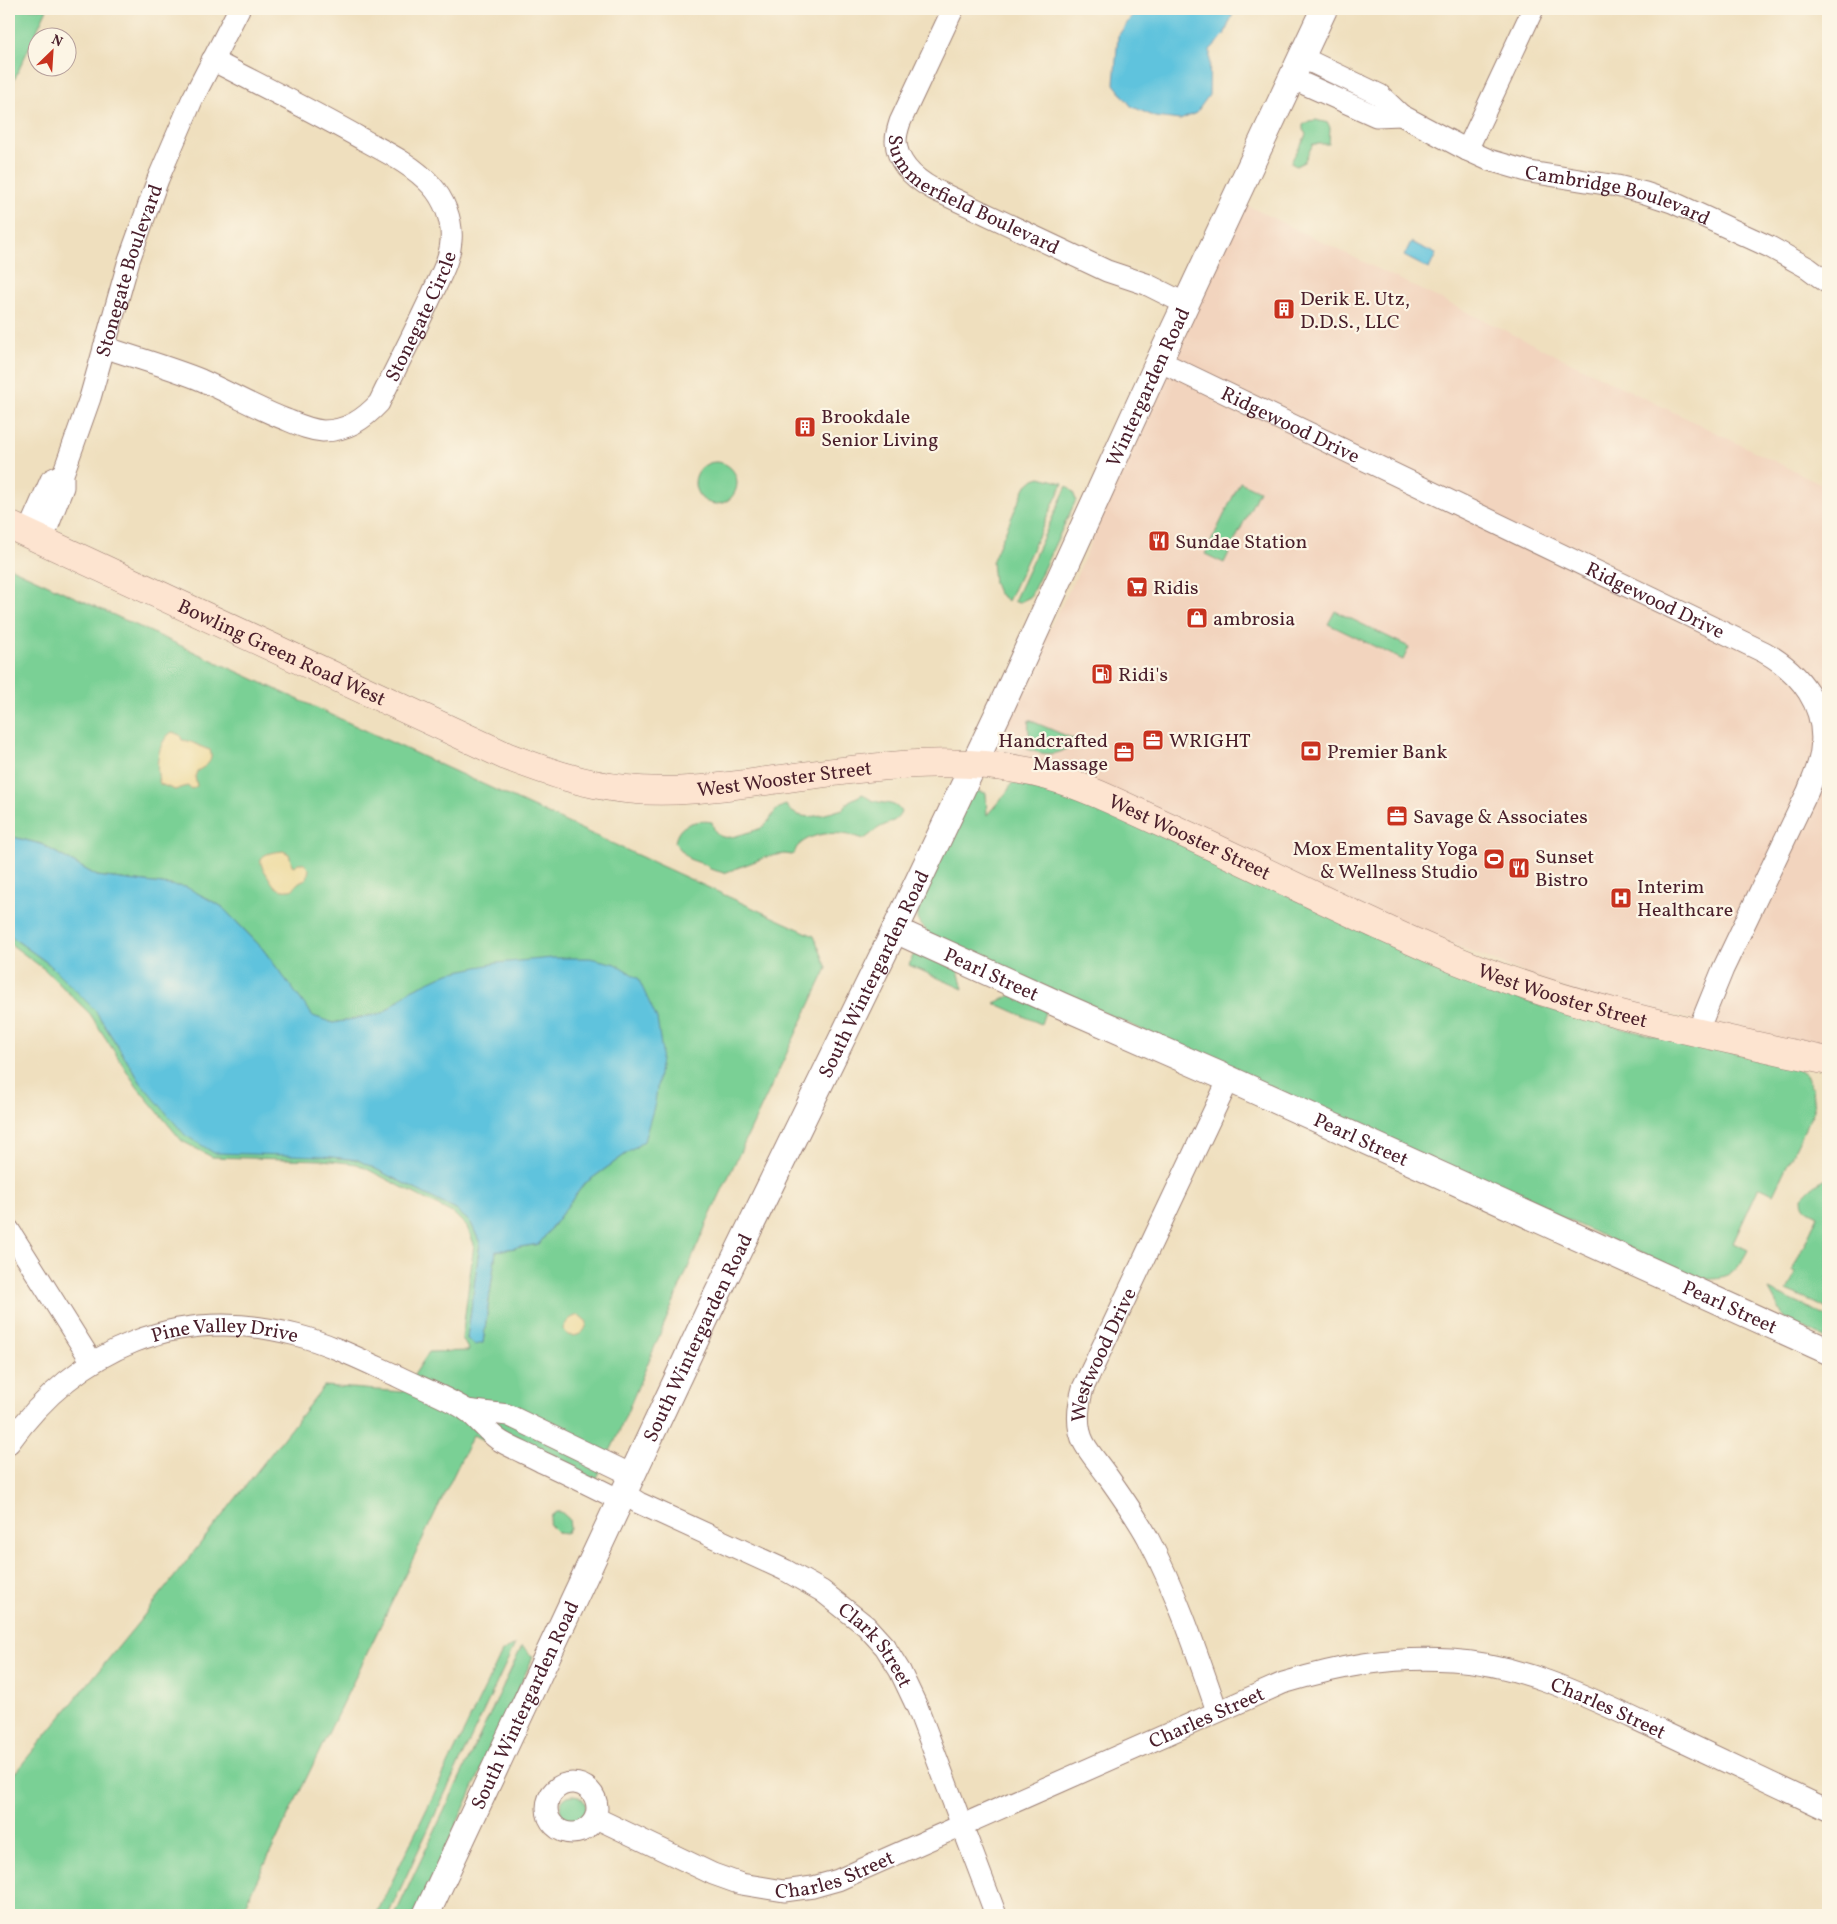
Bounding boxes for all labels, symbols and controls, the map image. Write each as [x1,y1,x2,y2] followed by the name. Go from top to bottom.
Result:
[28,28,78,78] north arrow
[48,31,65,52] text: N
[880,134,1064,263] street label: Summerfield Boulevard
[1523,159,1714,234] street label: Cambridge Boulevard
[90,181,171,361] street label: Stonegate Boulevard
[379,248,465,387] street label: Stonegate Circle
[1300,286,1410,337] place label: Derik E. Utz, D.D.S., LLC
[1272,297,1296,321] building icon: Derik E. Utz, D.D.S., LLC
[1101,303,1198,472] street label: Wintergarden Road
[1215,381,1364,471] street label: Ridgewood Drive
[821,404,938,455] place label: Brookdale Senior Living
[793,415,817,439] building icon: Brookdale Senior Living
[1147,529,1171,553] restaurant icon: Sundae Station
[1175,529,1307,557] place label: Sundae Station
[1580,556,1729,647] street label: Ridgewood Drive
[1125,575,1149,599] supermarket icon: Ridis
[1153,575,1199,603] place label: Ridis
[172,593,390,714] street label: Bowling Green Road West
[1185,606,1209,630] shop icon: ambrosia
[1213,606,1295,634] place label: ambrosia
[1090,662,1114,686] fuel station icon: Ridi's
[1118,662,1168,690] place label: Ridi's
[998,728,1108,779] place label: Handcrafted Massage
[1141,728,1165,752] office icon: WRIGHT
[1169,728,1251,756] place label: WRIGHT
[1299,739,1323,763] bank icon: Premier Bank
[1327,739,1447,767] place label: Premier Bank
[1112,740,1136,764] office icon: Handcrafted Massage
[696,755,874,805] street label: West Wooster Street
[1103,788,1275,888] street label: West Wooster Street
[1385,804,1409,828] office icon: Savage & Associates
[1413,804,1588,832] place label: Savage & Associates
[1293,836,1478,887] place label: Mox Ementality Yoga & Wellness Studio
[1535,844,1594,895] place label: Sunset Bistro
[1482,847,1506,871] sports icon: Mox Ementality Yoga & Wellness Studio
[1507,856,1531,880] restaurant icon: Sunset Bistro
[813,866,937,1083] street label: South Wintergarden Road
[1637,874,1733,925] place label: Interim Healthcare
[1609,886,1633,910] hospital icon: Interim Healthcare
[939,942,1043,1009] street label: Pearl Street
[1473,958,1650,1036] street label: West Wooster Street
[1308,1107,1412,1175] street label: Pearl Street
[637,1229,761,1447] street label: South Wintergarden Road
[1677,1275,1781,1342] street label: Pearl Street
[1066,1284,1144,1423] street label: Westwood Drive
[148,1313,301,1351] street label: Pine Valley Drive
[465,1597,587,1815] street label: South Wintergarden Road
[831,1597,918,1693] street label: Clark Street
[1546,1672,1670,1747] street label: Charles Street
[1145,1681,1269,1757] street label: Charles Street
[773,1845,899,1907] street label: Charles Street

